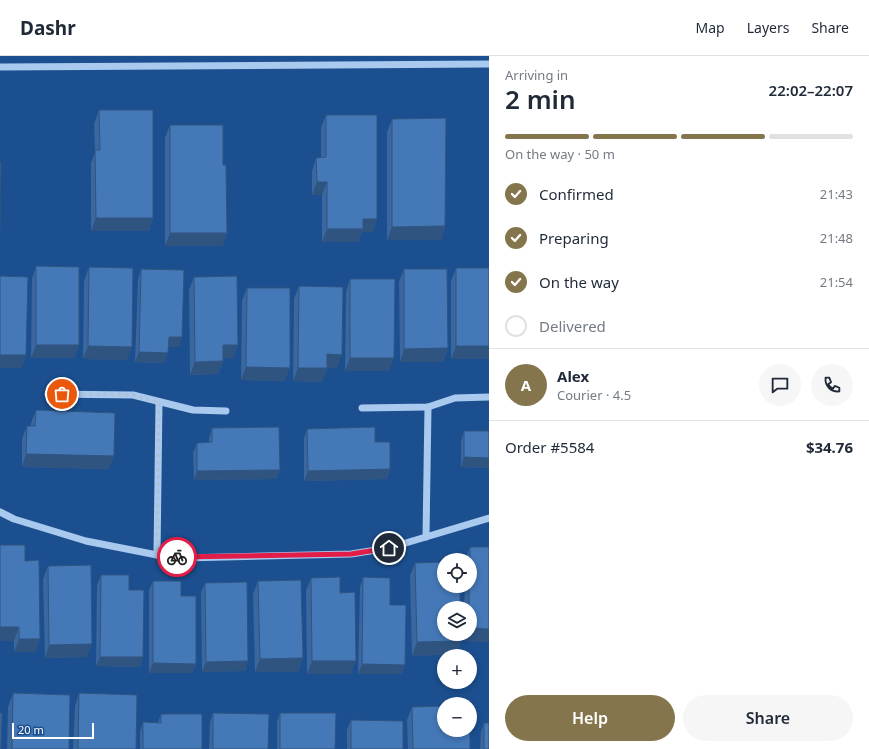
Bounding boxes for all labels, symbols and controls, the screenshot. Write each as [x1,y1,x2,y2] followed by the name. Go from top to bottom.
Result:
[20,15,76,41] text: Dashr
[696,18,725,37] text: Map
[747,18,789,37] text: Layers
[811,18,849,37] text: Share
[505,66,568,84] text: Arriving in
[769,80,853,100] text: 22:02–22:07
[505,81,576,117] text: 2 min
[505,145,615,163] text: On the way · 50 m
[505,183,527,205] icon: check
[539,184,614,204] text: Confirmed
[820,185,853,203] text: 21:43
[505,227,527,249] icon: check
[539,228,609,248] text: Preparing
[820,229,853,247] text: 21:48
[505,271,527,293] icon: check
[539,272,619,292] text: On the way
[820,273,853,291] text: 21:54
[539,316,606,336] text: Delivered
[759,364,801,406] button: chat
[811,364,853,406] button: phone
[557,366,589,386] text: Alex
[521,375,531,395] text: A
[45,377,79,411] pin
[51,383,73,405] icon: bag
[557,386,631,404] text: Courier · 4.5
[505,437,594,457] text: Order #5584
[806,437,853,457] text: $34.76
[372,531,406,565] pin
[157,537,197,577] courier
[378,537,400,559] icon: home
[166,546,188,568] icon: bike
[437,553,477,737] map controls
[437,553,477,593] button: locate
[437,601,477,641] button: layers
[437,649,477,689] button: +
[505,695,675,741] button: Help
[683,695,853,741] button: Share
[437,697,477,737] button: −
[12,721,94,740] scale bar
[18,722,44,737] text: 20 m

